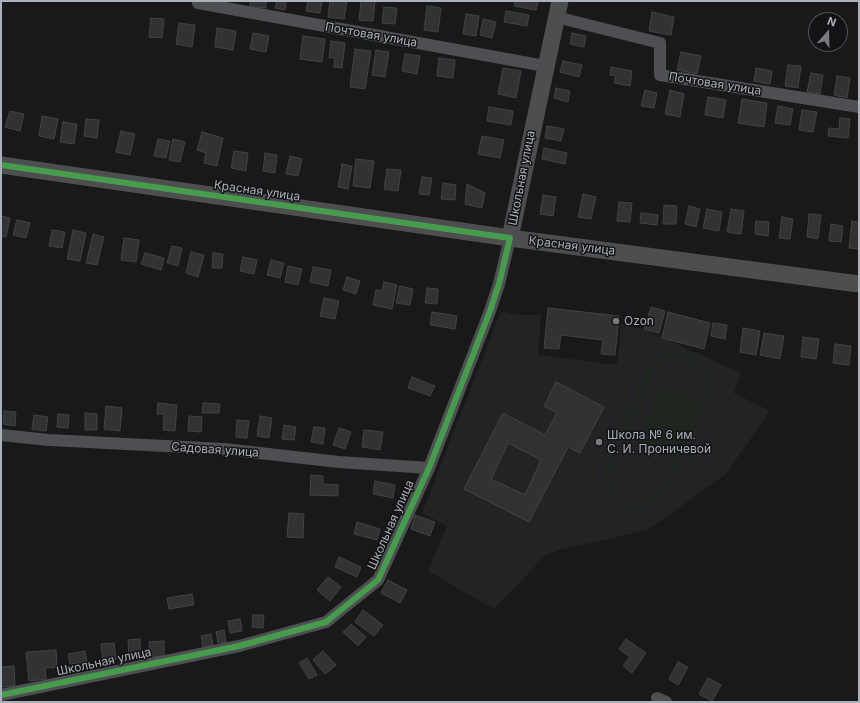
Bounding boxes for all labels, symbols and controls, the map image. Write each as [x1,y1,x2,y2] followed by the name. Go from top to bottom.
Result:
[808,12,848,52] north arrow
[825,14,838,30] text: N
[324,20,418,50] street label: Почтовая улица
[668,70,762,98] street label: Почтовая улица
[506,129,538,227] street label: Школьная улица
[213,178,301,204] street label: Красная улица
[528,234,616,258] street label: Красная улица
[624,314,654,328] place label: Ozon
[611,316,621,326] marker: Ozon
[607,428,711,456] place label: Школа № 6 им. С. И. Проничевой
[594,437,604,447] marker: Школа № 6 им. С. И. Проничевой
[171,440,259,460] street label: Садовая улица
[365,478,417,572] street label: Школьная улица
[55,645,153,679] street label: Школьная улица

